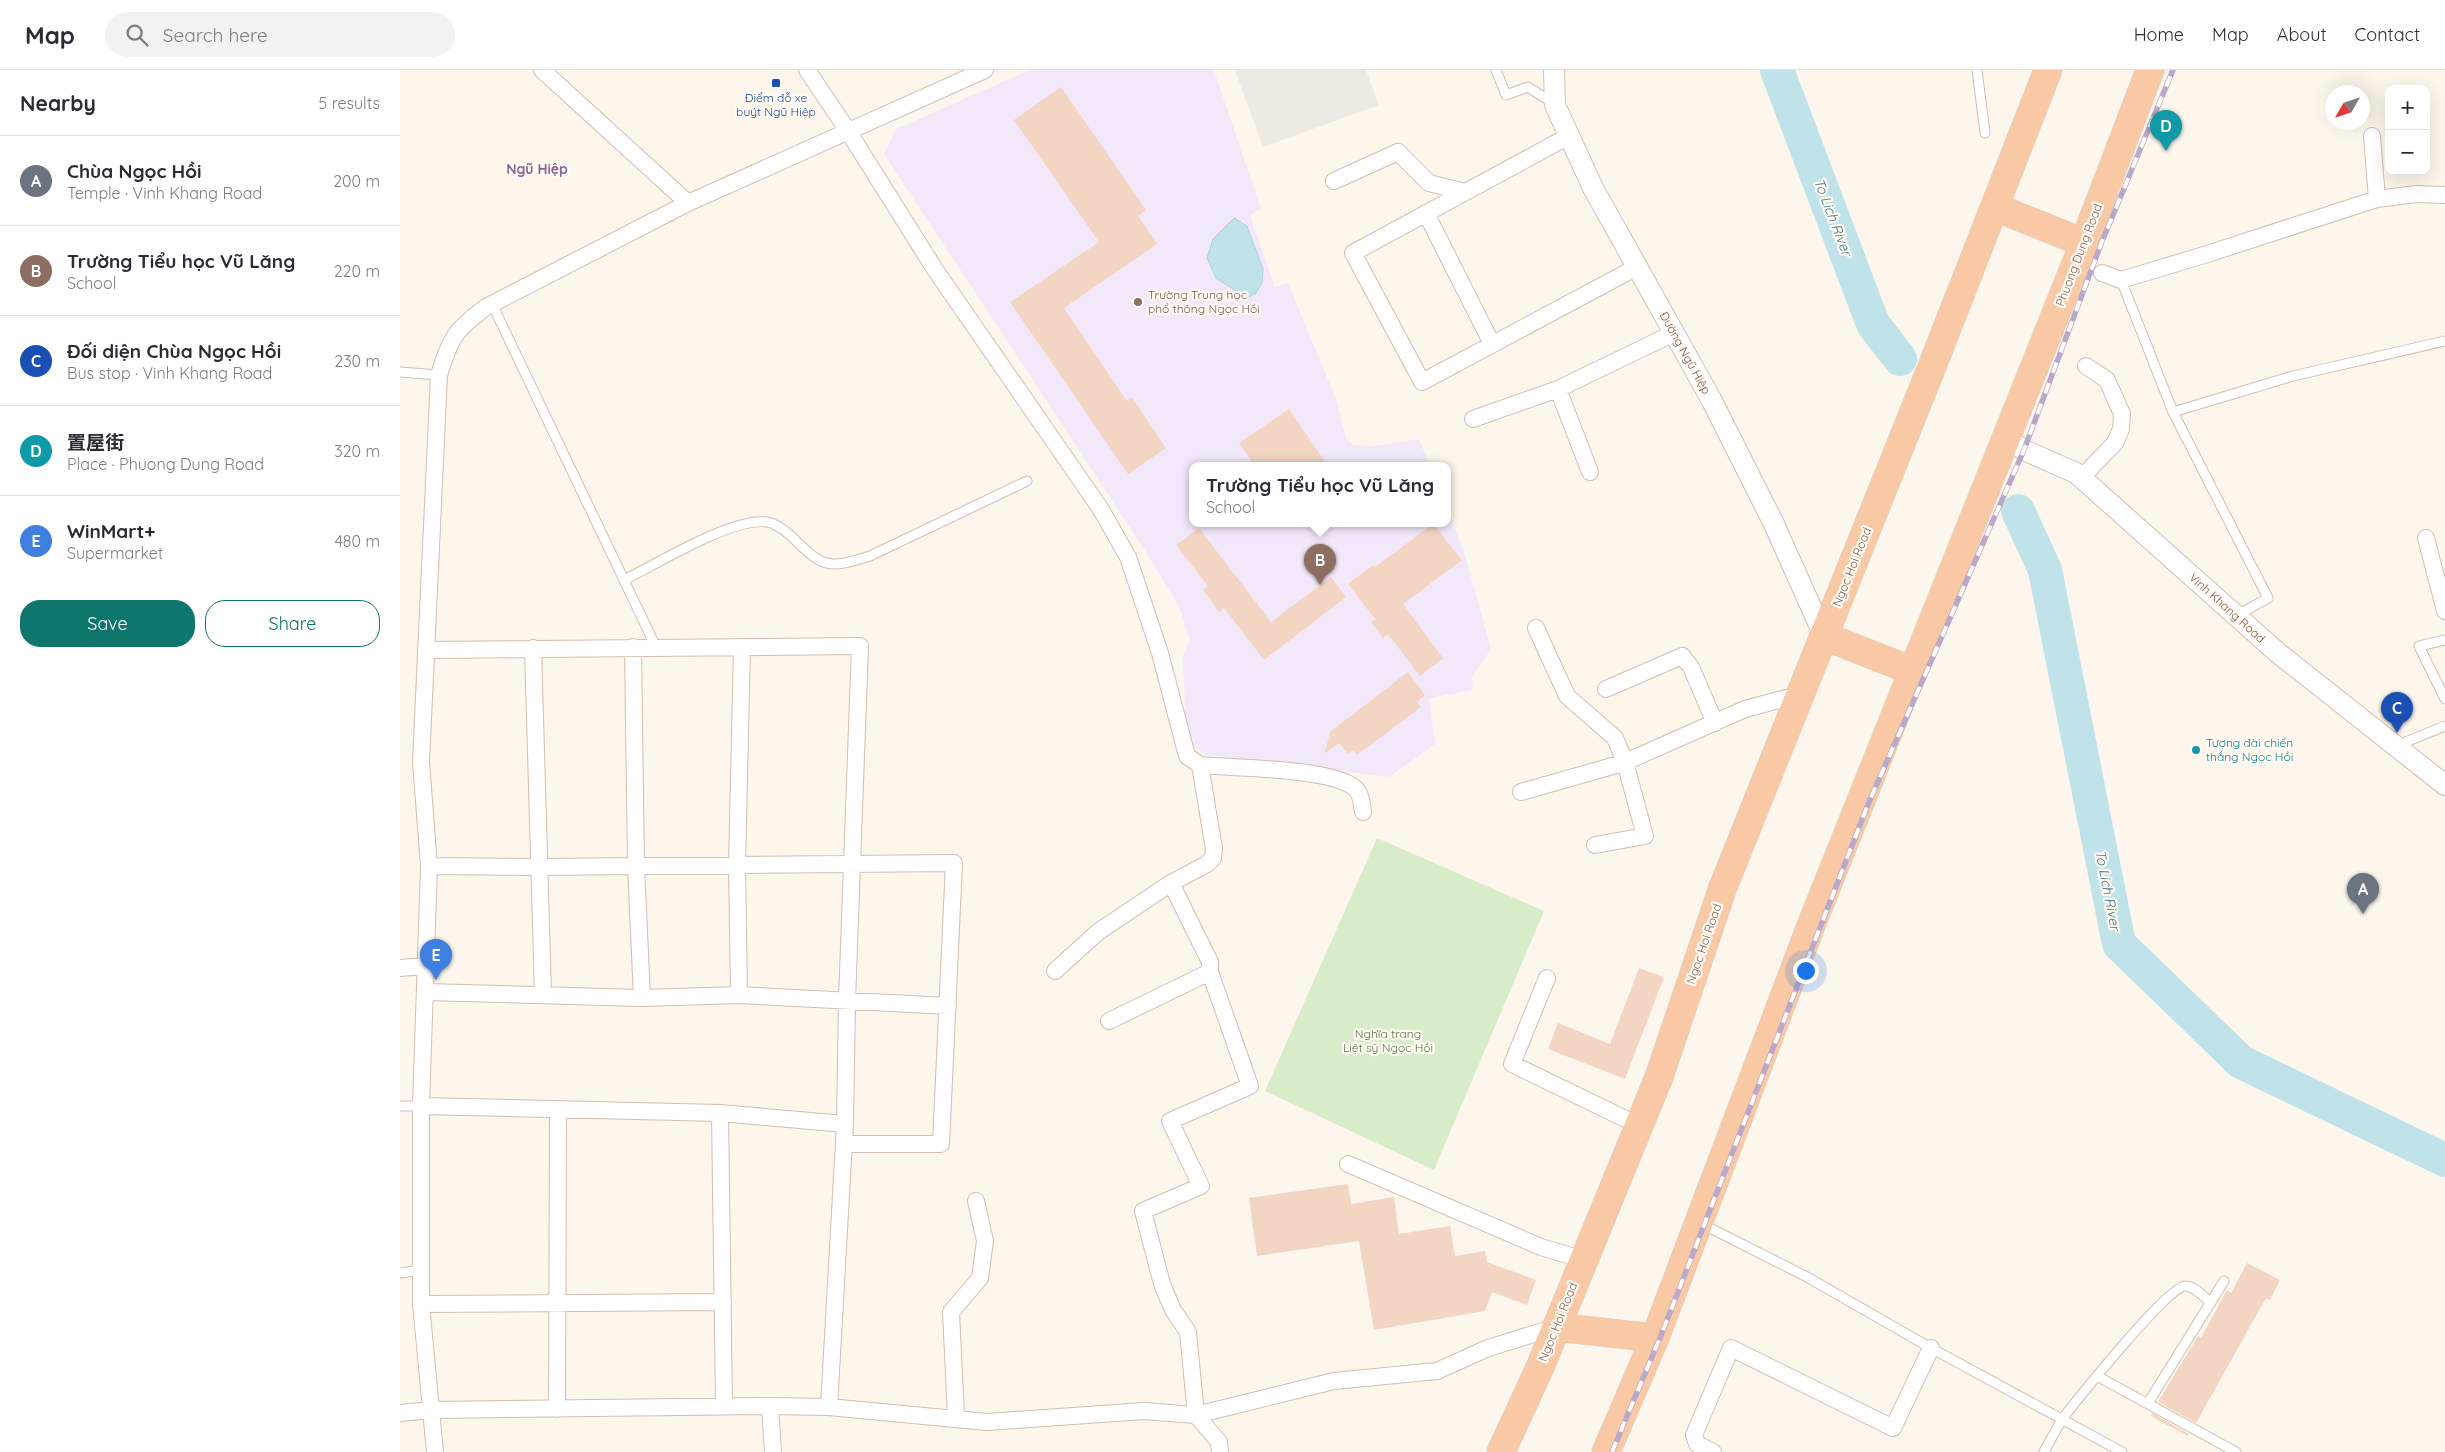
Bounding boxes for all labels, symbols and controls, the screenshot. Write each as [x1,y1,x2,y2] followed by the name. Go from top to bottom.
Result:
[105,12,455,57] search box
[25,20,75,50] text: Map
[123,21,151,49] icon: search
[163,23,268,47] text: Search here
[2134,23,2184,46] text: Home
[2212,23,2249,46] text: Map
[2277,23,2327,46] text: About
[2355,23,2420,46] text: Contact
[770,77,782,89] marker: Điểm đỗ xe buýt Ngũ Hiệp
[2325,85,2370,130] north arrow
[2385,85,2430,175] map controls
[2385,85,2430,130] button: +
[20,90,96,116] text: Nearby
[736,90,816,119] place label: Điểm đỗ xe buýt Ngũ Hiệp
[319,93,380,113] text: 5 results
[2150,110,2182,151] pin: D
[2385,130,2430,175] button: −
[67,159,202,183] text: Chùa Ngọc Hồi
[506,160,568,178] district label: Ngũ Hiệp
[31,171,41,191] text: A
[333,171,380,191] text: 200 m
[1810,176,1857,260] water label: To Lich River
[67,183,262,203] text: Temple · Vinh Khang Road
[2052,201,2105,308] street label: Phuong Dung Road
[67,249,295,273] text: Trường Tiểu học Vũ Lăng
[31,261,41,281] text: B
[334,261,380,281] text: 220 m
[67,273,116,293] text: School
[1148,287,1260,316] place label: Trường Trung học phổ thông Ngọc Hồi
[1132,296,1144,308] marker: Trường Trung học phổ thông Ngọc Hồi
[1657,309,1714,397] street label: Đường Ngũ Hiệp
[67,339,281,363] text: Đối diện Chùa Ngọc Hồi
[31,351,41,371] text: C
[334,351,380,371] text: 230 m
[67,363,272,383] text: Bus stop · Vinh Khang Road
[67,430,124,454] text: 置屋街
[30,441,42,461] text: D
[334,441,380,461] text: 320 m
[67,454,264,474] text: Place · Phuong Dung Road
[1189,462,1451,527] popup
[1206,473,1434,497] text: Trường Tiểu học Vũ Lăng
[1206,497,1255,517] text: School
[67,519,155,543] text: WinMart+
[1829,525,1874,609] street label: Ngoc Hoi Road
[31,531,41,551] text: E
[334,531,380,551] text: 480 m
[67,543,163,563] text: Supermarket
[1304,544,1336,585] pin: B
[2186,570,2268,646] street label: Vinh Khang Road
[20,600,195,647] button: Save
[205,600,380,647] button: Share
[2381,692,2413,733] pin: C
[2206,735,2293,764] place label: Tượng đài chiến thắng Ngọc Hồi
[2190,744,2202,756] marker: Tượng đài chiến thắng Ngọc Hồi
[2091,848,2125,933] water label: To Lich River
[2347,873,2379,914] pin: A
[1683,902,1724,986] street label: Ngoc Hoi Road
[420,939,452,980] pin: E
[1793,958,1819,984] your location
[1343,1026,1433,1055] park label: Nghĩa trang Liệt sỹ Ngọc Hồi
[1535,1280,1580,1364] street label: Ngoc Hoi Road

